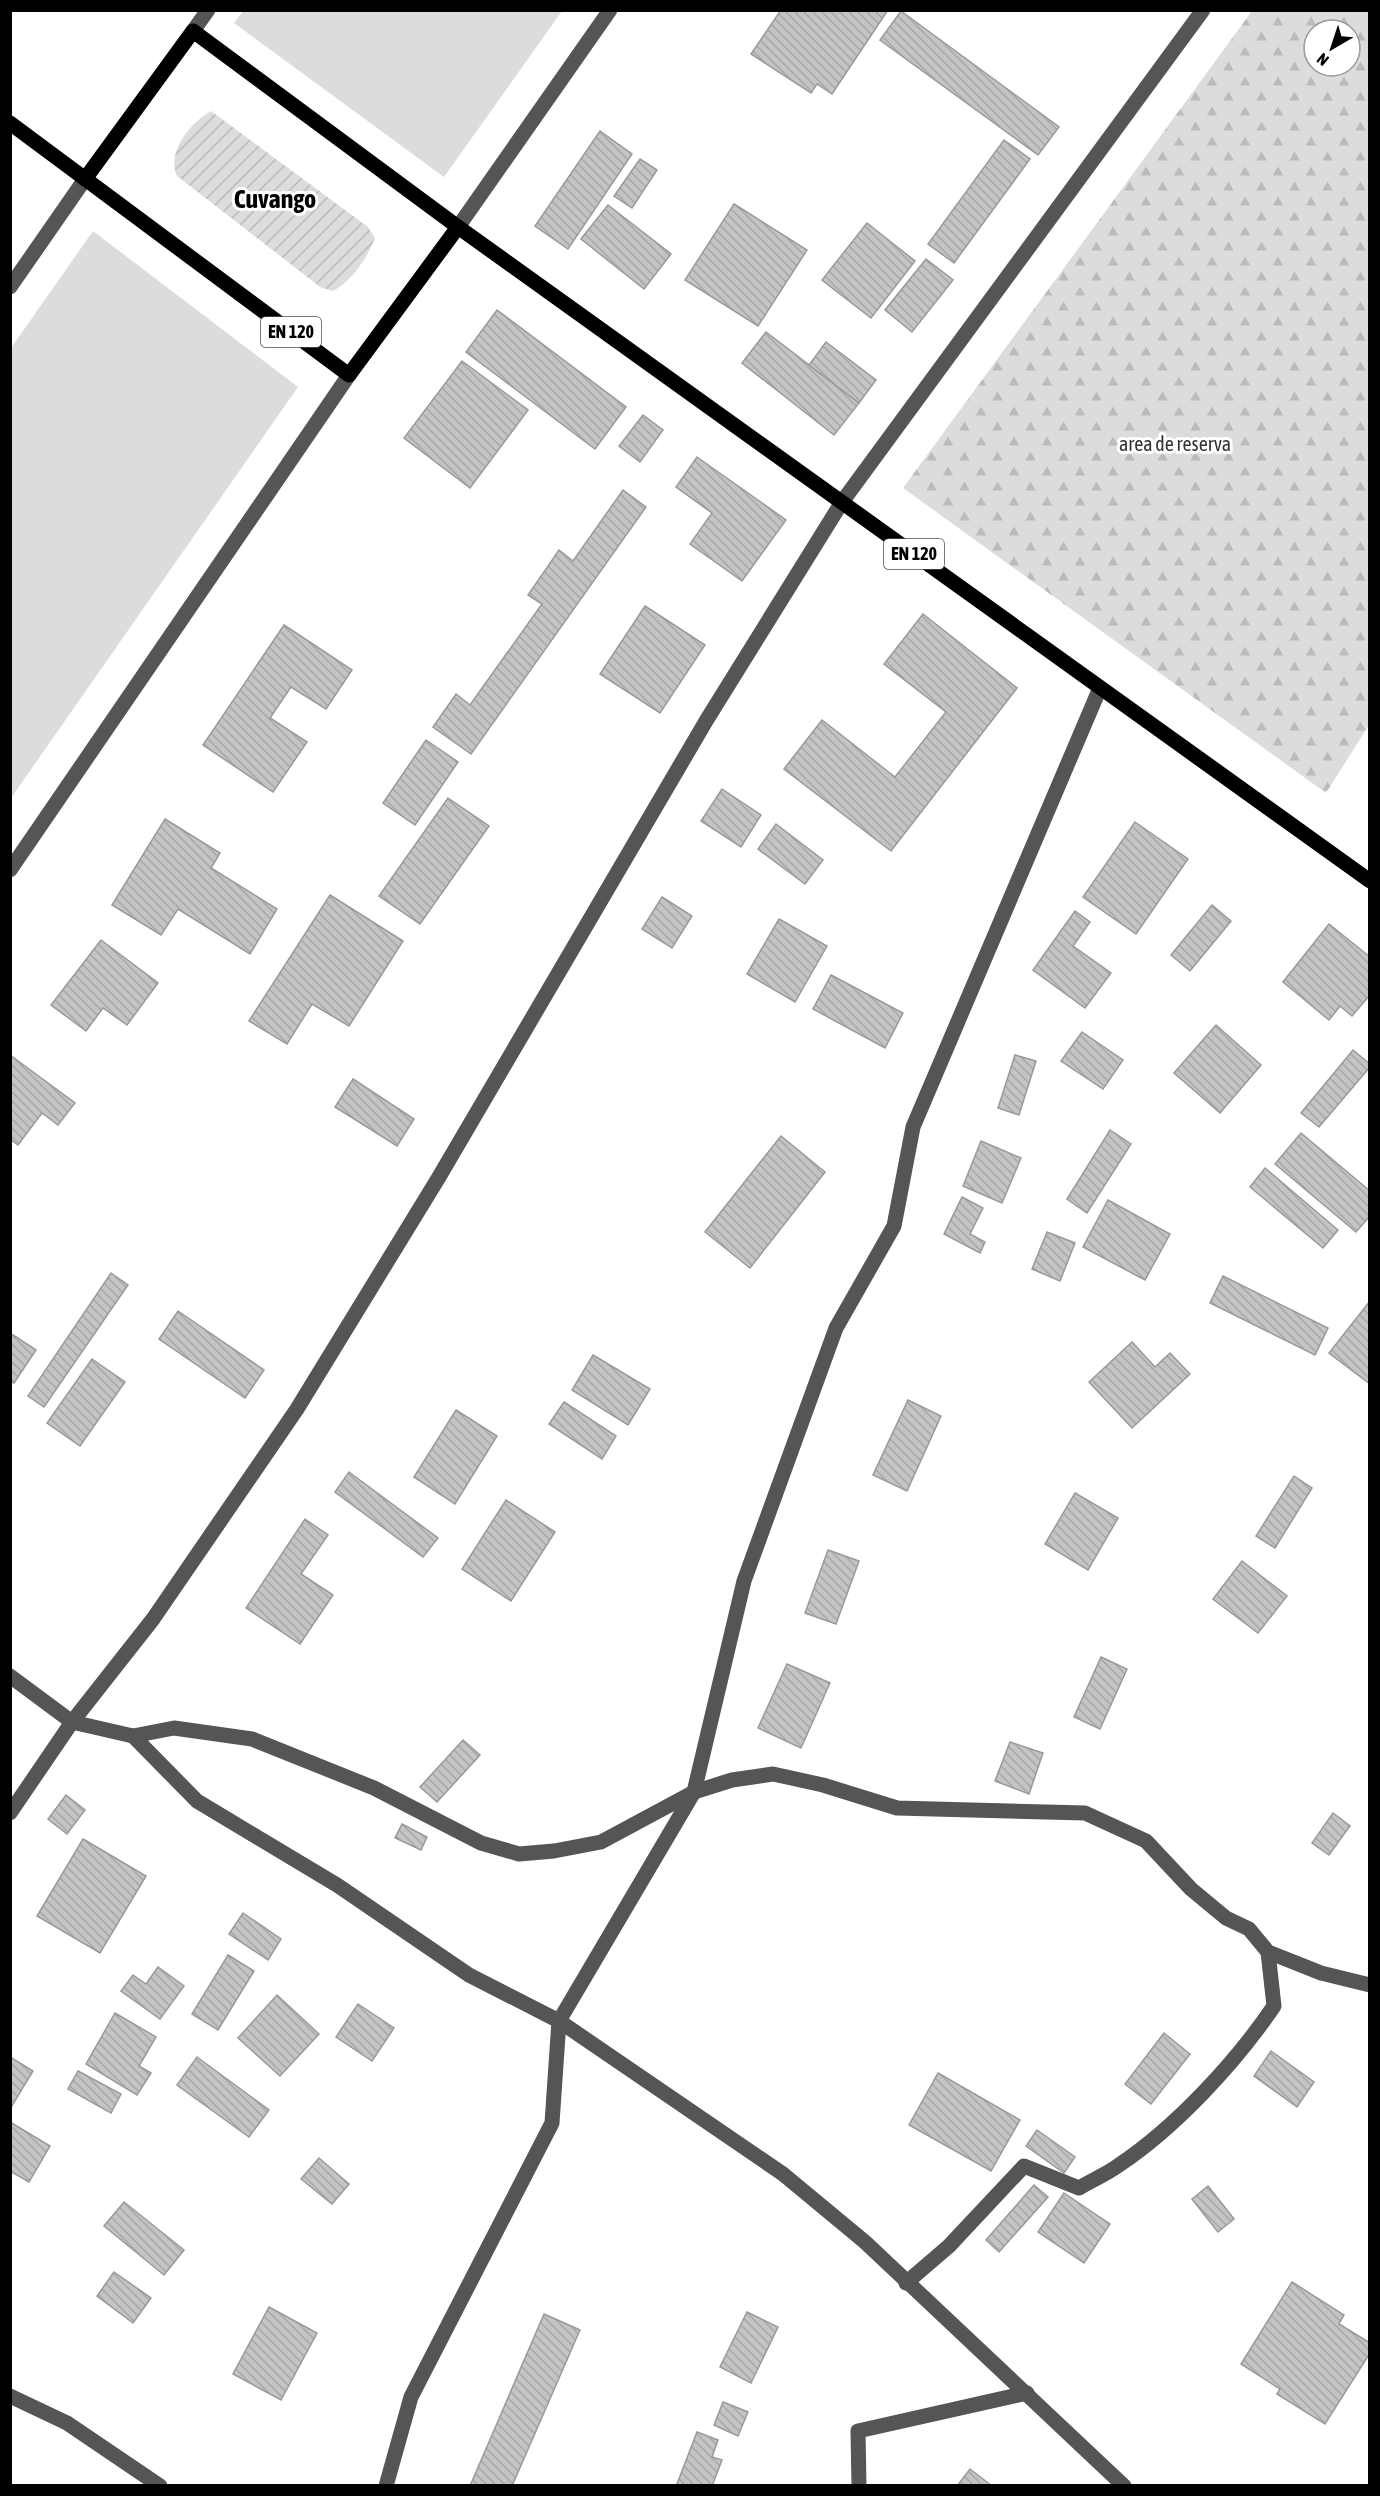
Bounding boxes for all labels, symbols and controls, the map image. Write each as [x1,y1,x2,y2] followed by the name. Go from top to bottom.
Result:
[1302,18,1362,78] north arrow
[1313,50,1332,70] text: N
[234,184,316,214] district label: Cuvango
[261,317,321,347] road number: EN 120
[1119,432,1231,455] park label: area de reserva
[884,539,944,569] road number: EN 120

